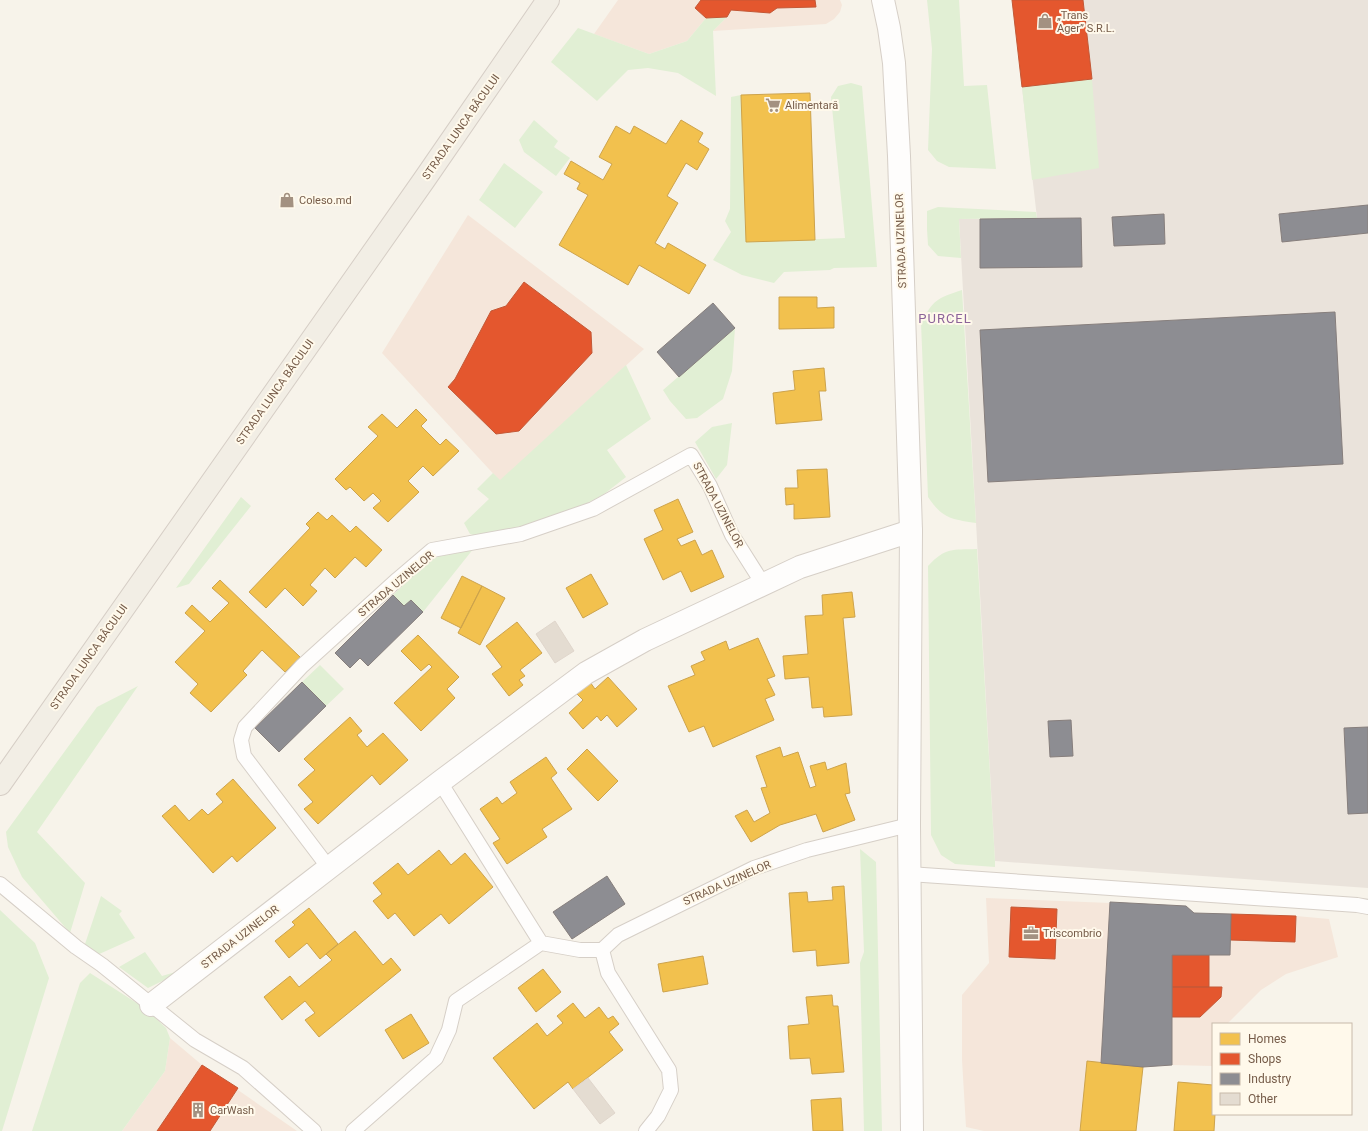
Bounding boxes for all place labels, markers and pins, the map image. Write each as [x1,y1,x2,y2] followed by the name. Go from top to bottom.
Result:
[1057,9,1115,35] place label: „Trans Ager” S.R.L.
[1036,12,1054,30] shop icon: „Trans Ager” S.R.L.
[764,96,782,114] supermarket icon: Alimentară
[785,99,838,112] place label: Alimentară
[278,191,296,209] shop icon: Coleso.md
[299,194,352,207] place label: Coleso.md
[1022,924,1040,942] office icon: Triscombrio
[1043,927,1102,940] place label: Triscombrio
[189,1101,207,1119] building icon: CarWash
[210,1104,254,1117] place label: CarWash

